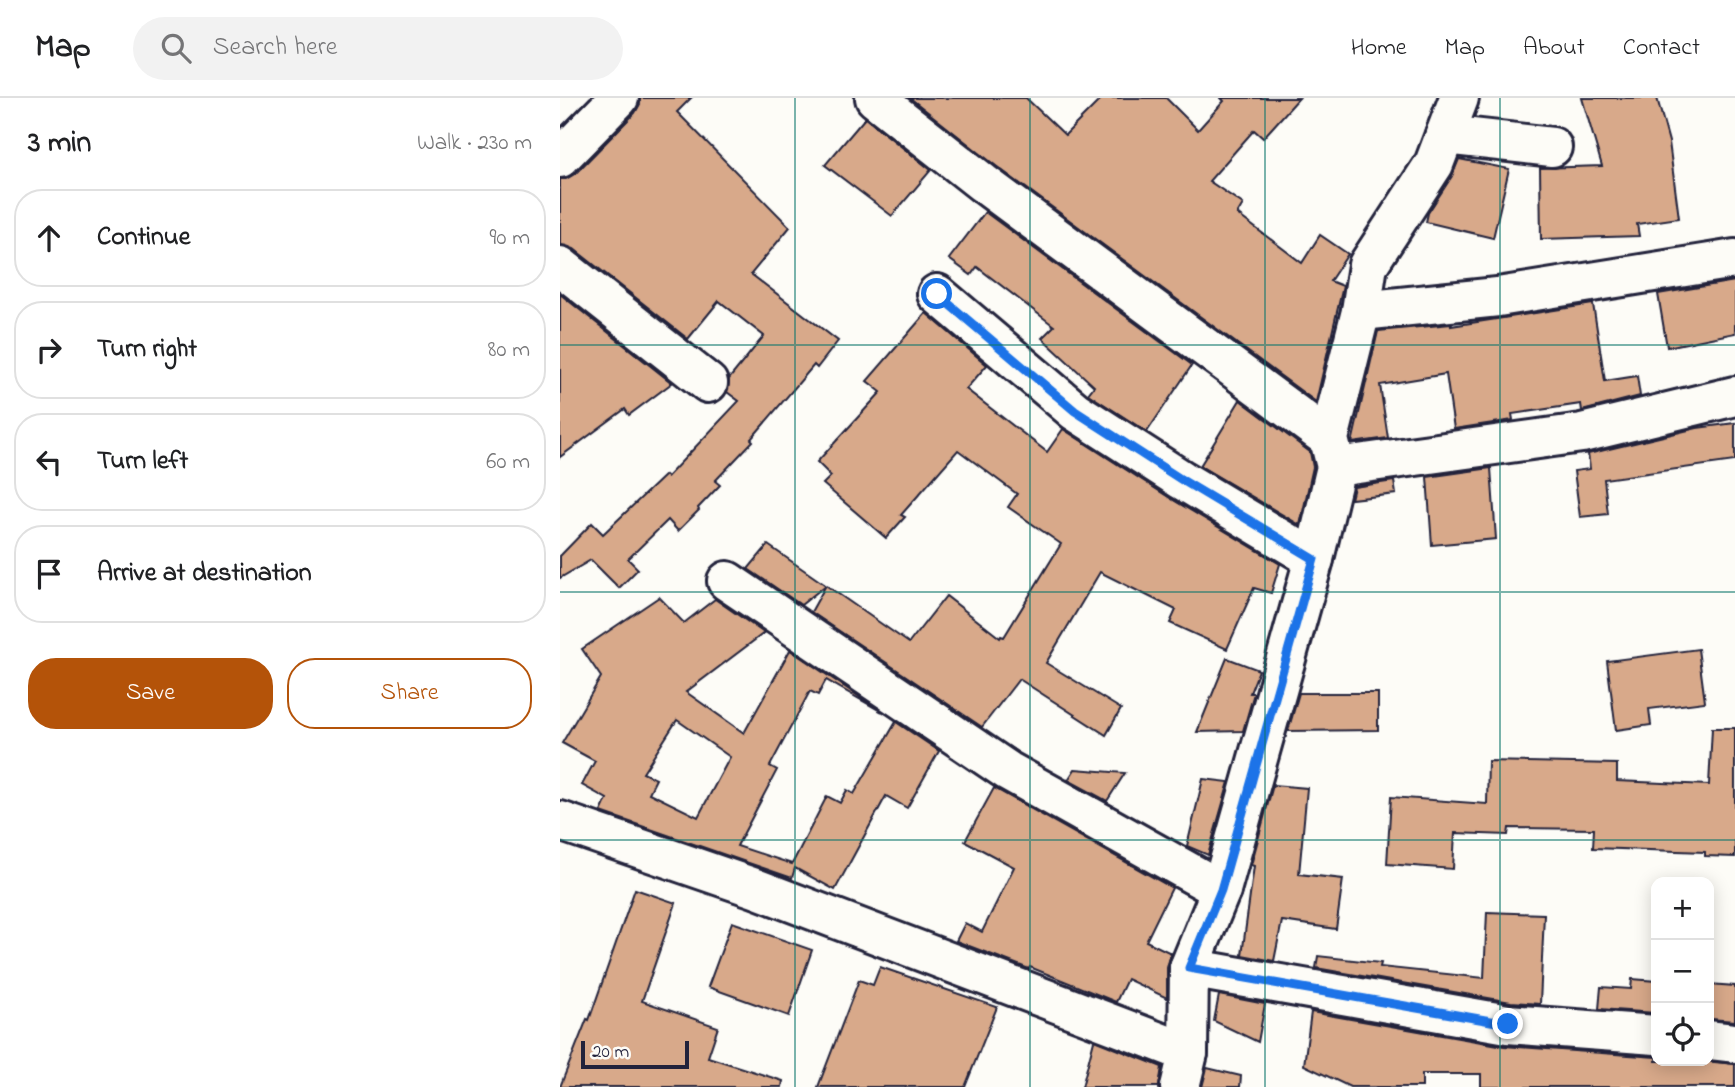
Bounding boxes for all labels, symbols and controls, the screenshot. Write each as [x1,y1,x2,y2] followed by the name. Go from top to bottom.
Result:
[133,17,623,80] search box
[35,24,91,72] text: Map
[157,29,195,67] icon: search
[213,29,337,67] text: Search here
[1351,31,1407,66] text: Home
[1445,31,1485,66] text: Map
[1523,31,1585,66] text: About
[1623,31,1700,66] text: Contact
[28,122,91,166] text: 3 min
[417,127,532,160] text: Walk · 230 m
[30,219,68,257] icon: ahead
[97,219,190,257] text: Continue
[490,222,530,255] text: 90 m
[921,278,952,309] route start
[30,331,68,369] icon: right
[97,331,197,369] text: Turn right
[488,334,530,367] text: 80 m
[30,443,68,481] icon: left
[97,443,188,481] text: Turn left
[486,446,530,479] text: 60 m
[30,555,68,593] icon: arrive
[97,555,312,593] text: Arrive at destination
[28,658,273,729] button: Save
[287,658,532,729] button: Share
[1651,877,1714,1066] map controls
[1651,877,1714,940] button: +
[1651,940,1714,1003] button: −
[1651,1003,1714,1066] button: locate
[1492,1008,1523,1039] route end
[581,1038,690,1070] scale bar
[592,1039,629,1066] text: 20 m

